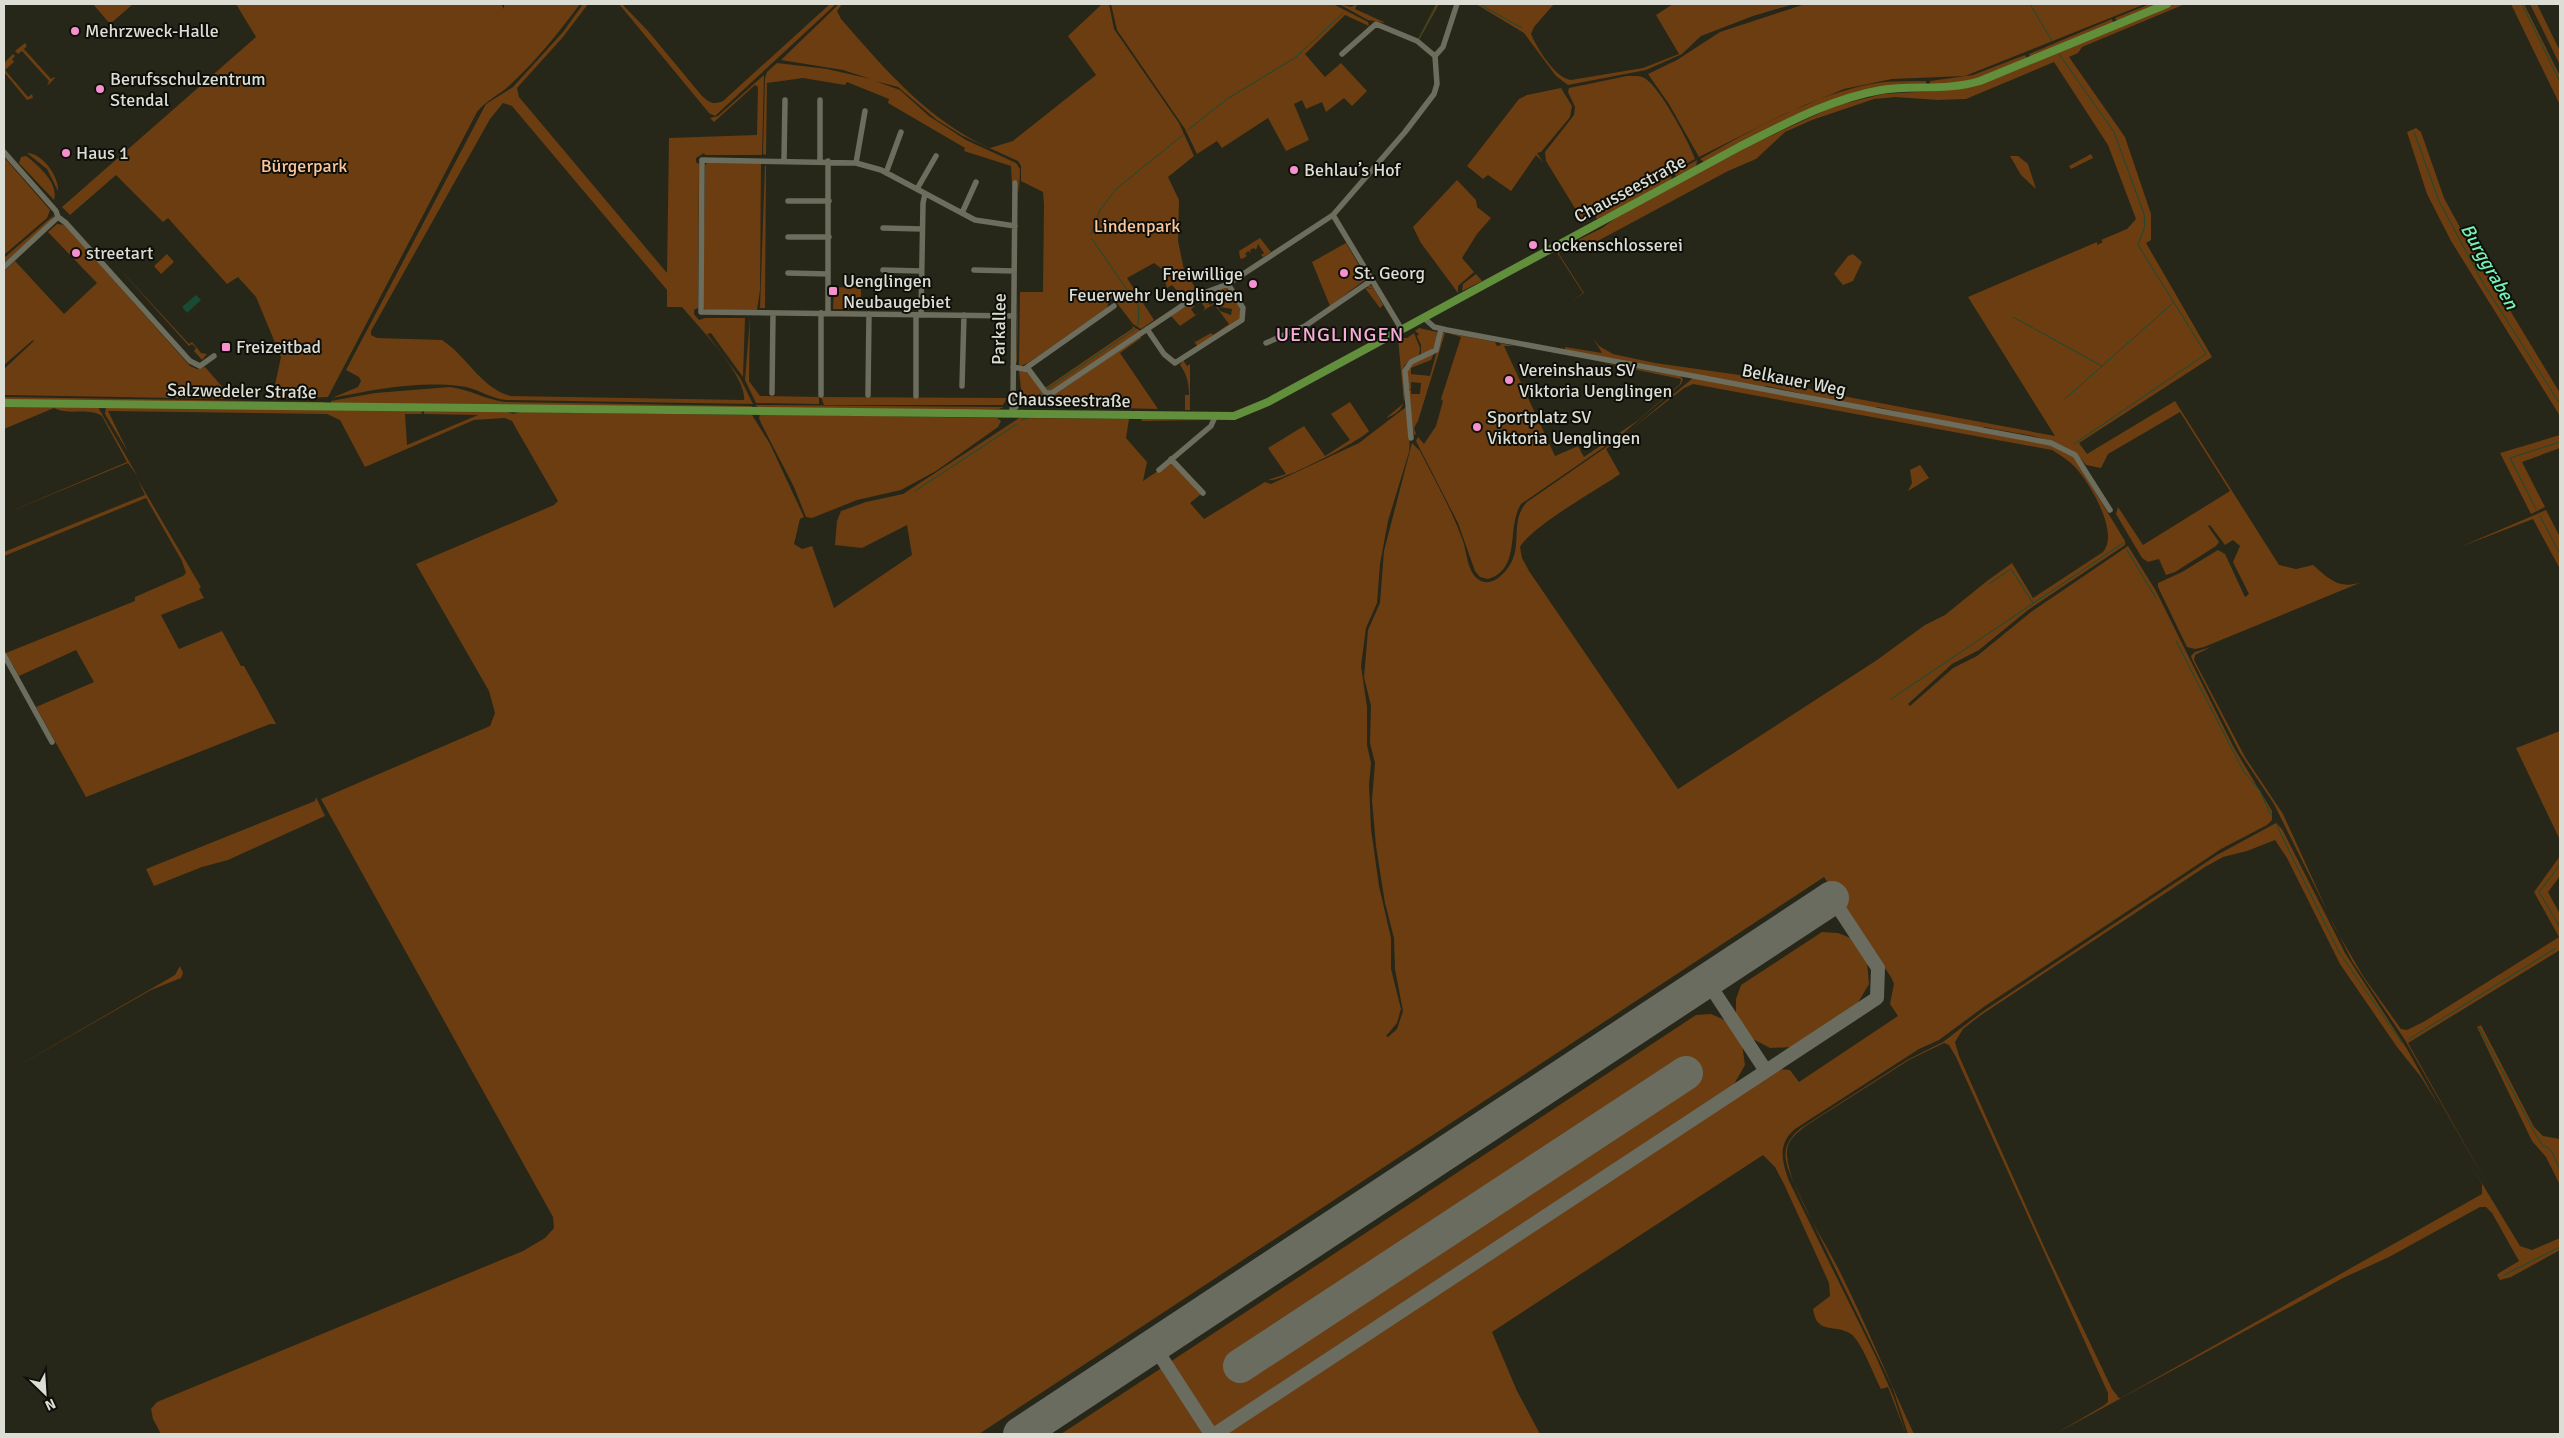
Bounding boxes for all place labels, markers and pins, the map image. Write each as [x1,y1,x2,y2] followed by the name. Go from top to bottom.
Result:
[85,20,219,42] place label: Mehrzweck-Halle
[69,25,81,37] marker: Mehrzweck-Halle
[110,68,266,111] place label: Berufsschulzentrum Stendal
[94,83,106,95] marker: Berufsschulzentrum Stendal
[76,142,129,164] place label: Haus 1
[60,147,72,159] marker: Haus 1
[1304,159,1402,181] place label: Behlau’s Hof
[1288,164,1300,176] marker: Behlau’s Hof
[1543,234,1683,256] place label: Lockenschlosserei
[1527,239,1539,251] marker: Lockenschlosserei
[86,242,153,264] place label: streetart
[70,247,82,259] marker: streetart
[1354,262,1425,284] place label: St. Georg
[1069,263,1243,306] place label: Freiwillige Feuerwehr Uenglingen
[1338,267,1350,279] marker: St. Georg
[843,270,951,313] place label: Uenglingen Neubaugebiet
[1247,278,1259,290] marker: Freiwillige Feuerwehr Uenglingen
[827,285,839,297] marker: Uenglingen Neubaugebiet
[236,336,321,358] place label: Freizeitbad
[220,341,232,353] marker: Freizeitbad
[1519,359,1672,402] place label: Vereinshaus SV Viktoria Uenglingen
[1503,374,1515,386] marker: Vereinshaus SV Viktoria Uenglingen
[1487,406,1640,449] place label: Sportplatz SV Viktoria Uenglingen
[1471,421,1483,433] marker: Sportplatz SV Viktoria Uenglingen

